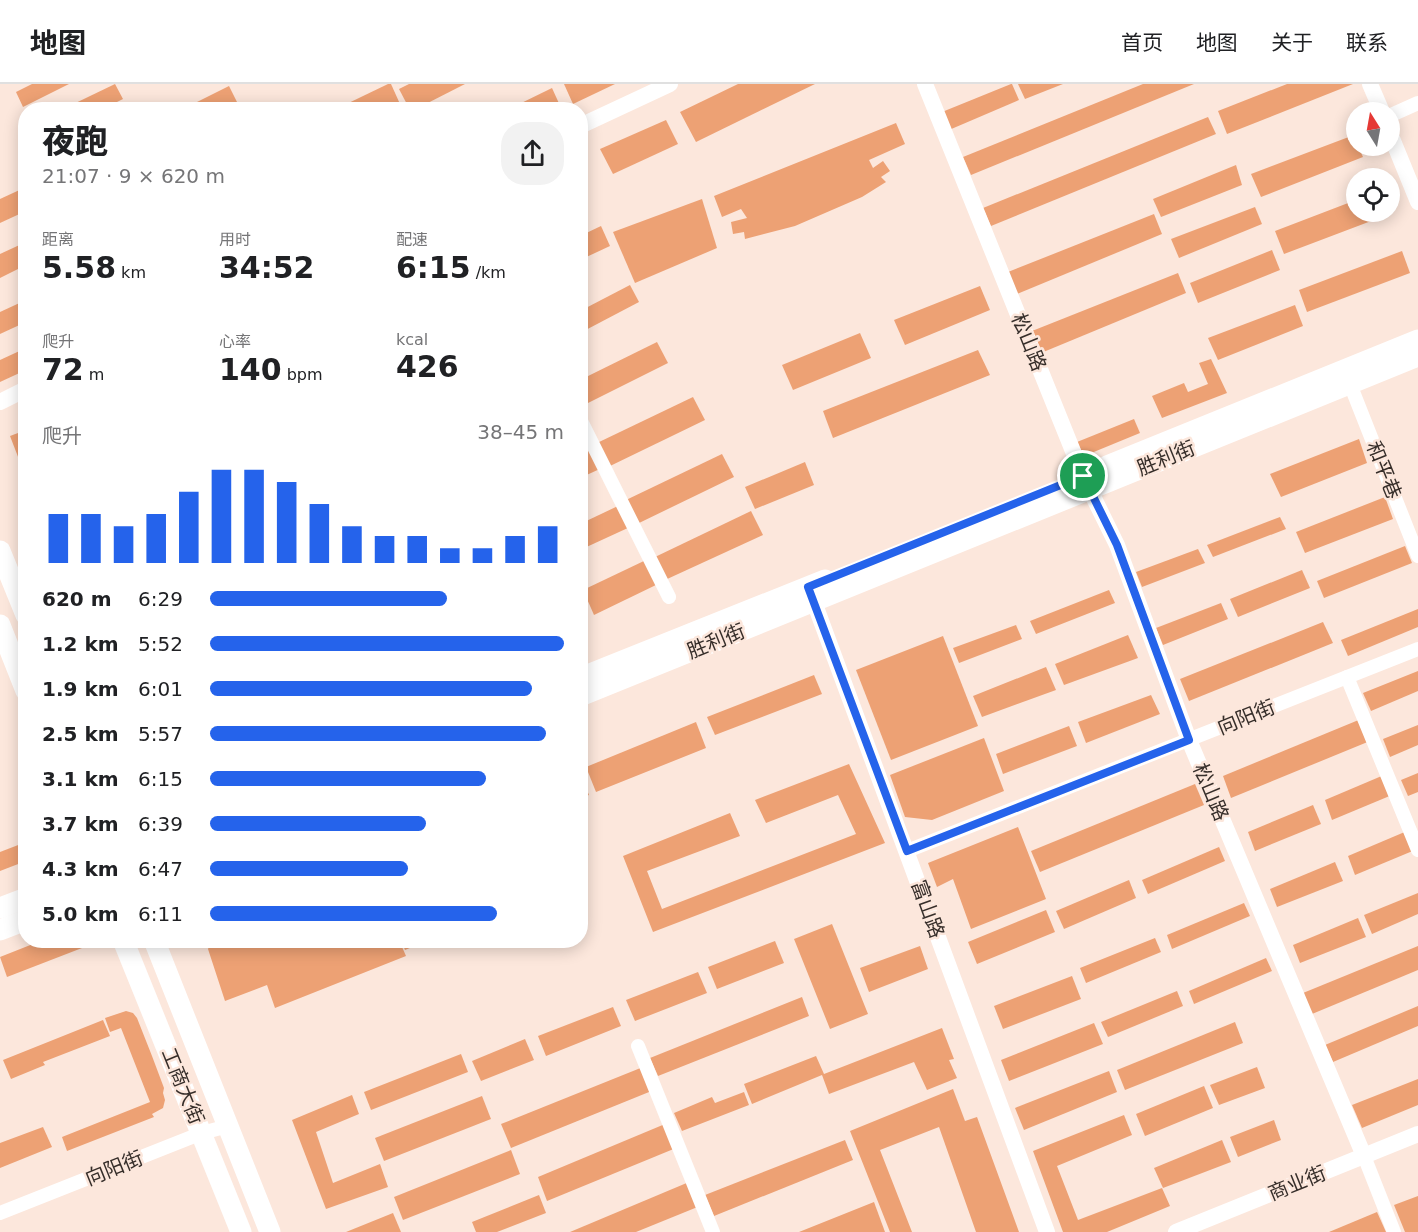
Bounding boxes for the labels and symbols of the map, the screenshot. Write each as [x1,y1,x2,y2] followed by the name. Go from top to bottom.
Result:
[1346,102,1400,156] north arrow
[1007,310,1051,374] street label: 松山路
[1134,436,1198,480] street label: 胜利街
[1362,438,1406,502] street label: 和平巷
[1057,450,1108,501] pin
[684,619,748,663] street label: 胜利街
[1214,695,1278,739] street label: 向阳街
[1188,760,1234,824] street label: 松山路
[906,877,950,941] street label: 富山路
[157,1044,209,1128] street label: 工商大街
[82,1146,146,1190] street label: 向阳街
[1265,1161,1329,1205] street label: 商业街

